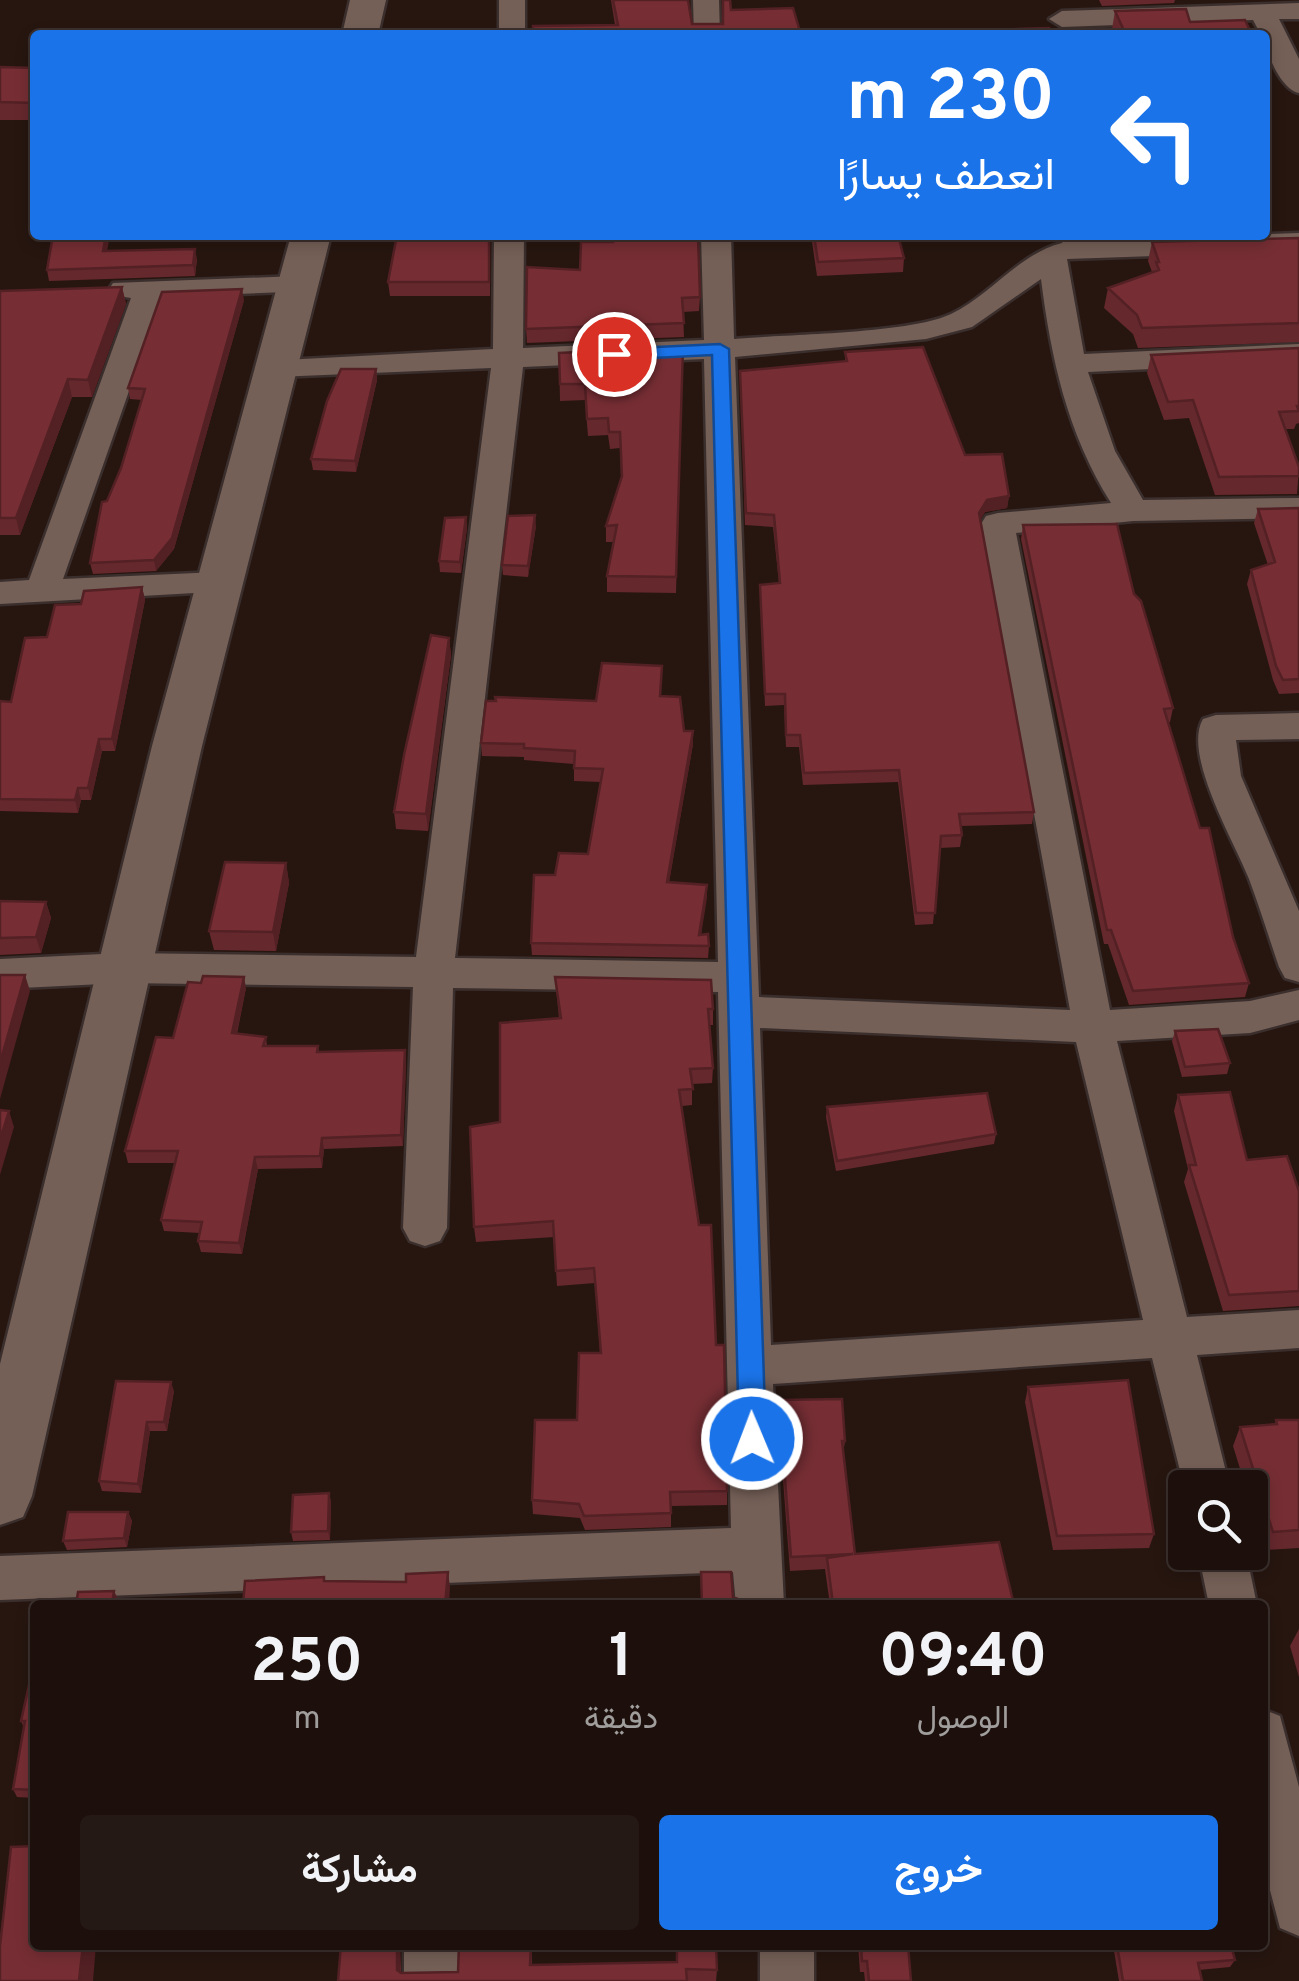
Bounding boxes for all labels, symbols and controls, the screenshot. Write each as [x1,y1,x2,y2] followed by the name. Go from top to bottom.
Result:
[846,56,1055,145] text: 230 m
[1090,70,1220,200] icon: left
[837,149,1055,206] text: انعطف يسارًا
[572,312,657,397] pin
[587,327,642,382] icon: arrive
[700,1387,804,1491] position arrow
[1168,1470,1268,1570] map controls
[1168,1470,1268,1570] button: search
[609,1622,633,1698] text: 1
[879,1622,1047,1698] text: 09:40
[251,1627,363,1703] text: 250
[293,1700,321,1740] text: m
[584,1700,658,1740] text: دقيقة
[917,1700,1009,1740] text: الوصول
[80,1815,639,1930] button: مشاركة
[659,1815,1218,1930] button: خروج

